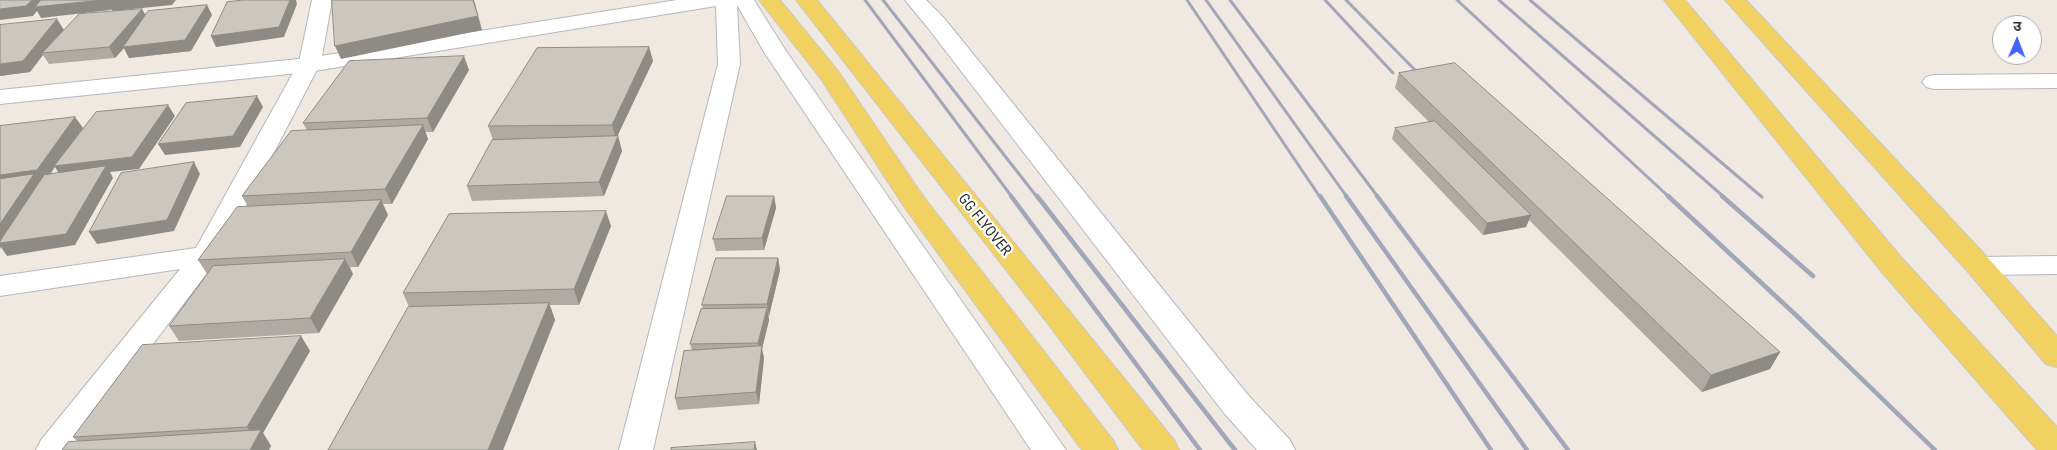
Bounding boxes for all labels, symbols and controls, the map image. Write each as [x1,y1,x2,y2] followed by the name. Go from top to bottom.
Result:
[1992,15,2042,65] north arrow
[2013,18,2021,34] text: उ
[954,191,1014,259] street label: GG FLYOVER

